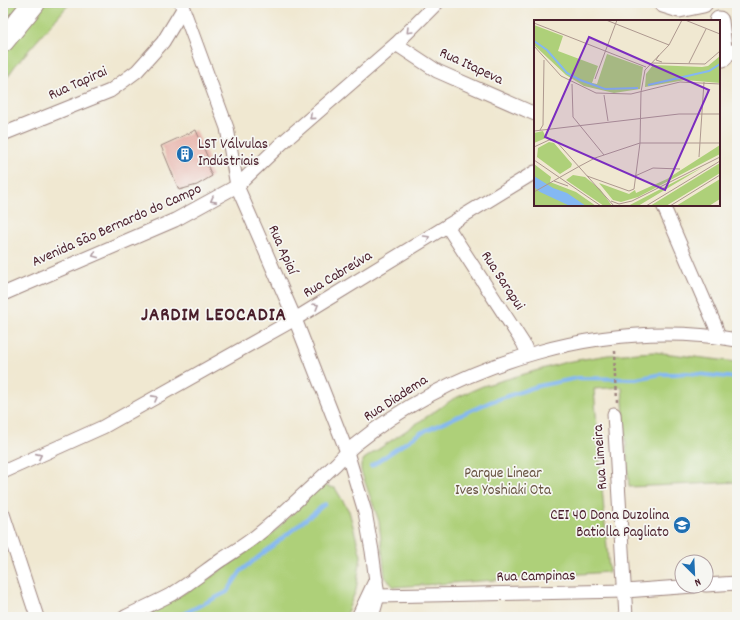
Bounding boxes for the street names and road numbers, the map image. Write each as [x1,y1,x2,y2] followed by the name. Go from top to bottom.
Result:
[435,43,507,92] street label: Rua Itapeva
[45,61,111,107] street label: Rua Tapirai
[29,178,206,273] street label: Avenida São Bernardo do Campo
[261,222,303,279] street label: Rua Apiaí
[299,245,378,304] street label: Rua Cabreúva
[475,247,530,315] street label: Rua Sarapui
[360,369,433,428] street label: Rua Diadema
[588,423,614,490] street label: Rua Limeira
[496,565,576,589] street label: Rua Campinas

